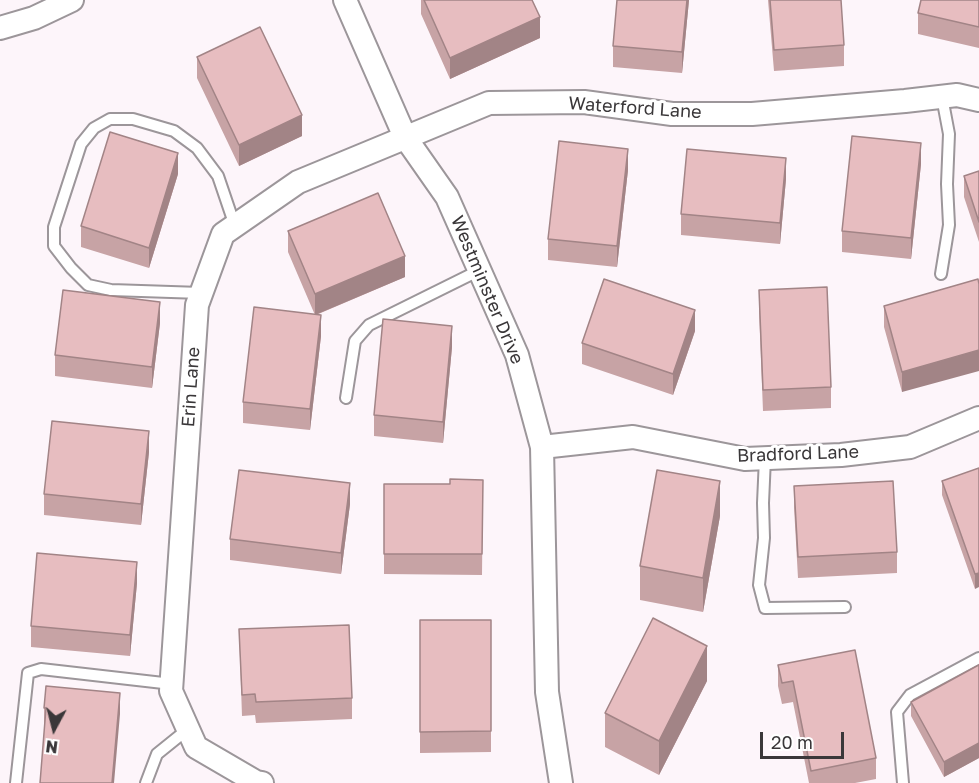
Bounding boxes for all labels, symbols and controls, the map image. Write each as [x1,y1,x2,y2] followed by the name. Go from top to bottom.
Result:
[568,93,702,123] street label: Waterford Lane
[446,213,528,367] street label: Westminster Drive
[177,346,205,428] street label: Erin Lane
[737,441,859,467] street label: Bradford Lane
[24,699,84,759] north arrow
[763,720,847,758] scale bar
[771,731,813,753] text: 20 m
[45,736,59,758] text: N

